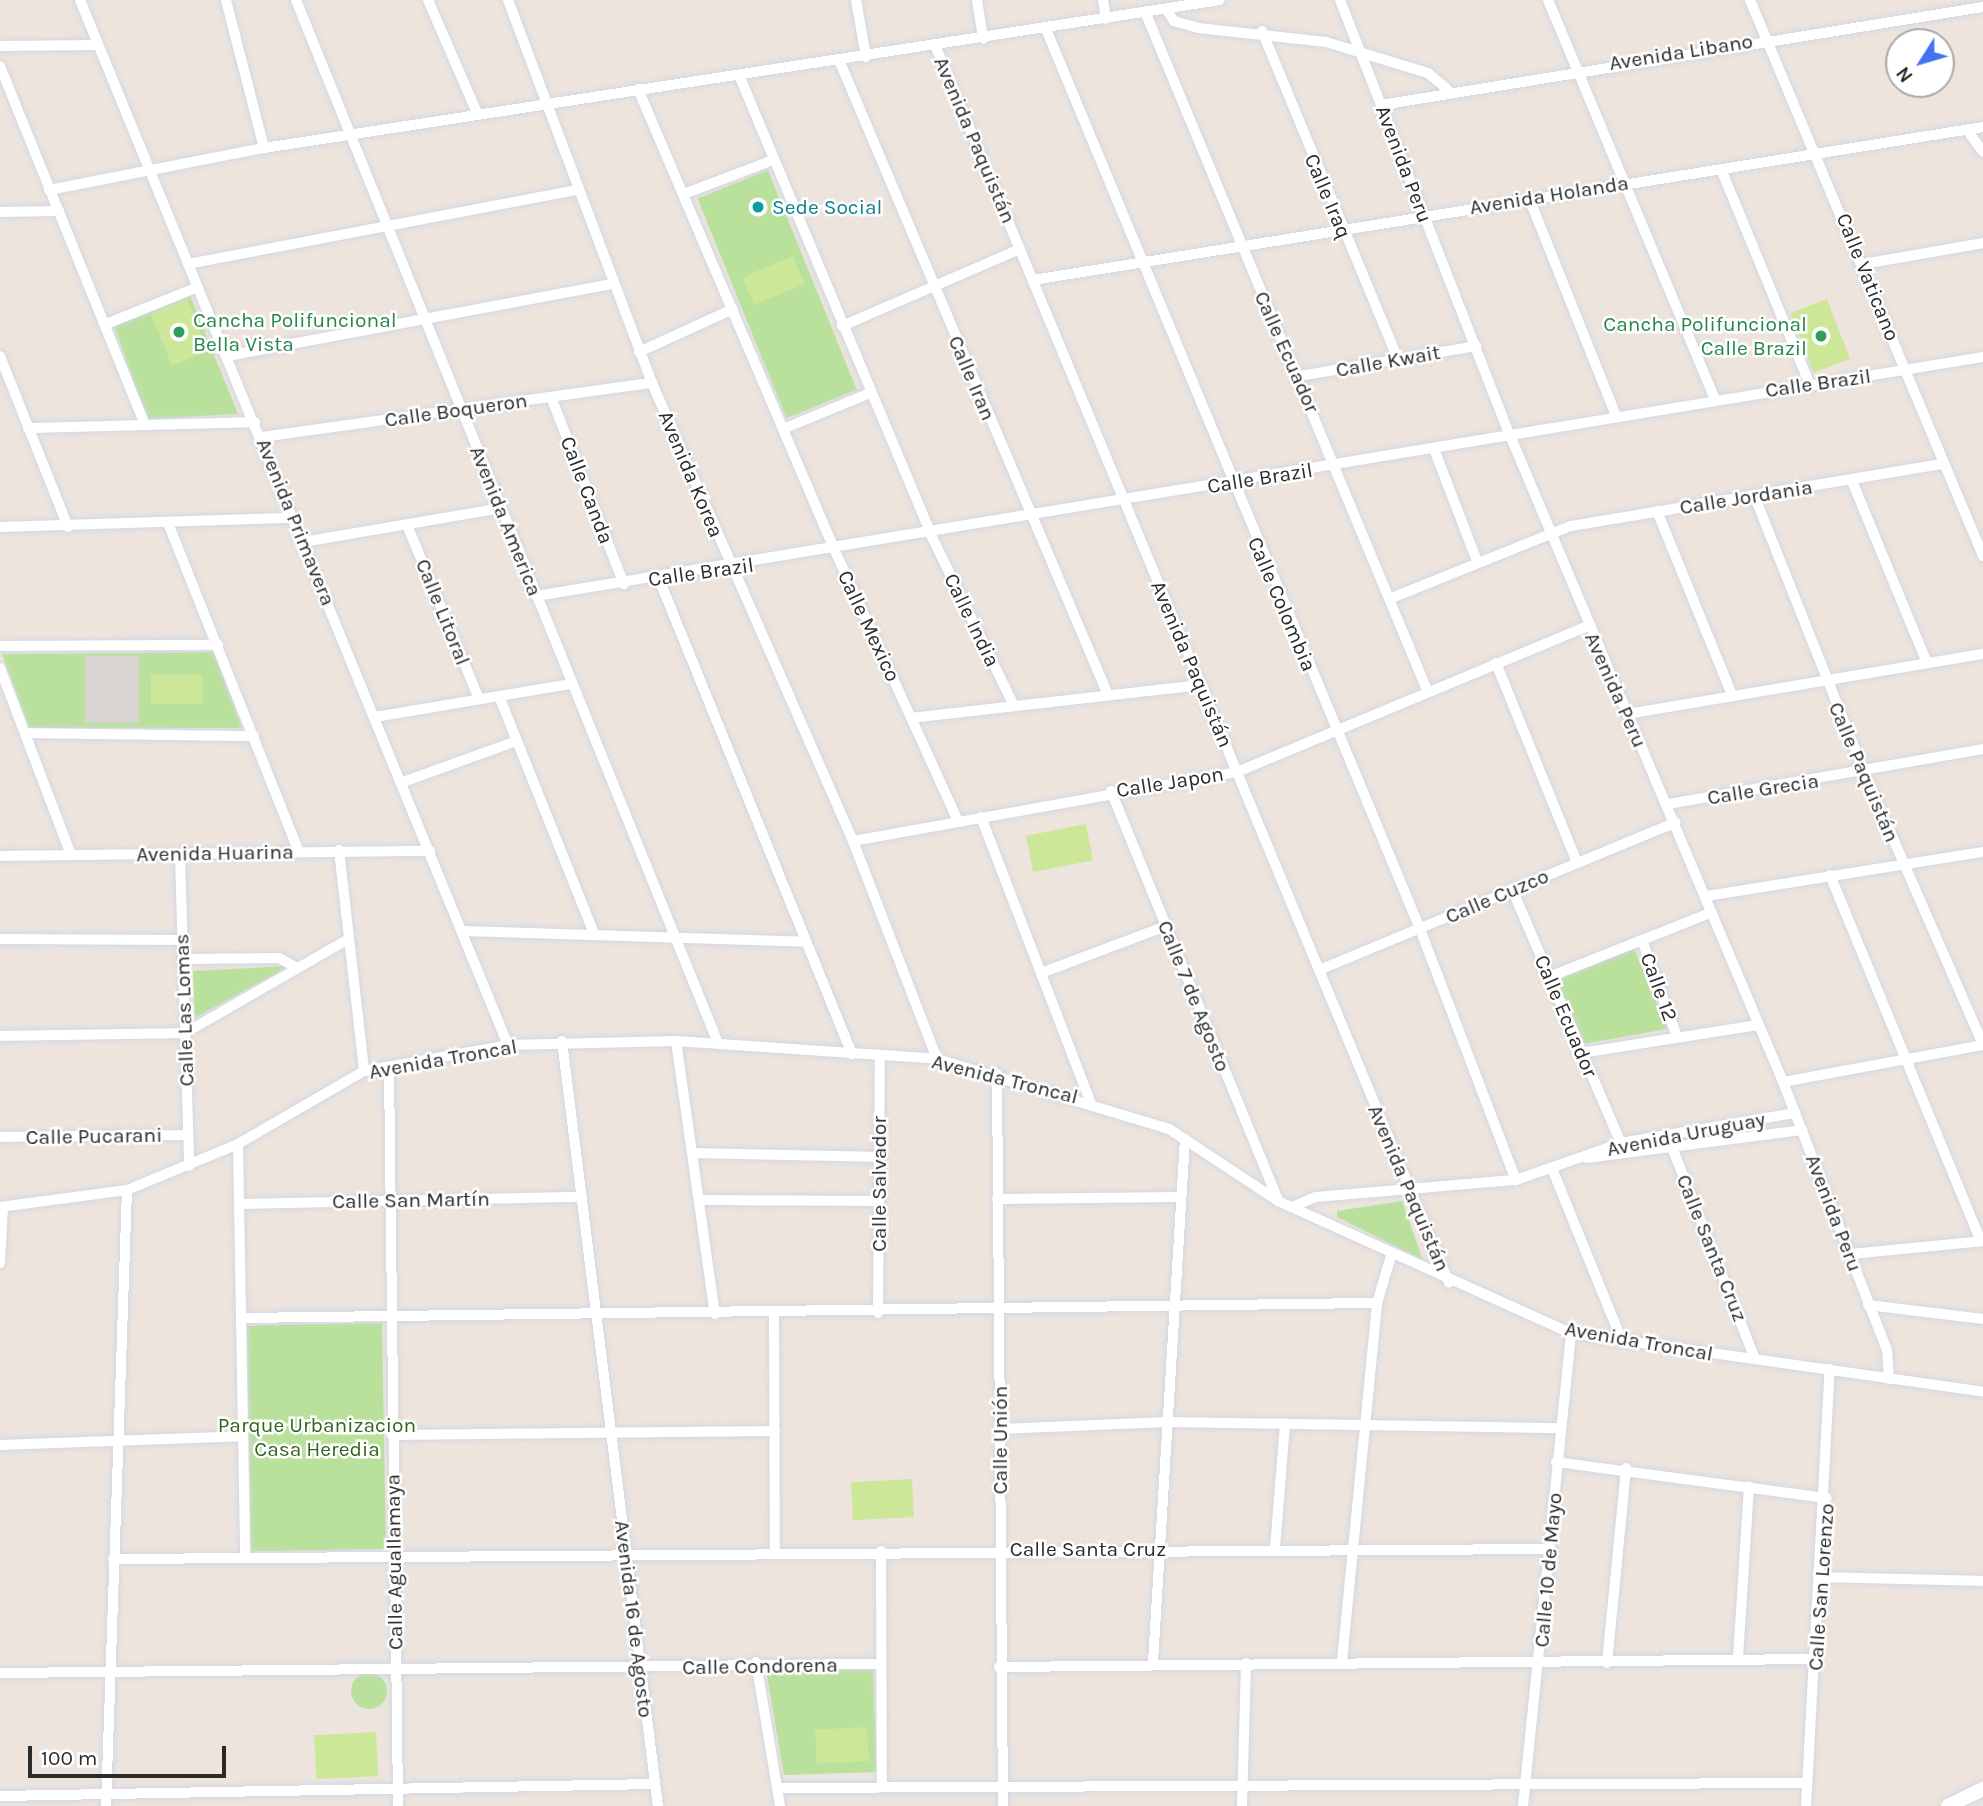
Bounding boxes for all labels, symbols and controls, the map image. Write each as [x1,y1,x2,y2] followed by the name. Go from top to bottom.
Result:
[1607,28,1755,76] street label: Avenida Libano
[1885,28,1955,98] north arrow
[929,53,1021,227] street label: Avenida Paquistán
[1892,62,1918,86] text: N
[1370,102,1438,226] street label: Avenida Peru
[1299,150,1357,242] street label: Calle Iraq
[1468,170,1630,220] street label: Avenida Holanda
[772,194,882,220] place label: Sede Social
[750,199,766,215] marker: Sede Social
[1831,210,1905,344] street label: Calle Vaticano
[1249,287,1325,417] street label: Calle Ecuador
[193,307,397,357] place label: Cancha Polifuncional Bella Vista
[1603,311,1807,361] place label: Cancha Polifuncional Calle Brazil
[171,324,187,340] marker: Cancha Polifuncional Bella Vista
[1813,328,1829,344] marker: Cancha Polifuncional Calle Brazil
[943,332,1001,424] street label: Calle Iran
[1334,339,1442,383] street label: Calle Kwait
[1764,363,1872,403] street label: Calle Brazil
[383,388,529,432] street label: Calle Boqueron
[653,407,729,541] street label: Avenida Korea
[555,433,619,547] street label: Calle Canda
[251,435,341,609] street label: Avenida Primavera
[464,442,548,600] street label: Avenida America
[1206,457,1314,499] street label: Calle Brazil
[1678,474,1814,520] street label: Calle Jordania
[1242,533,1322,675] street label: Calle Colombia
[647,552,755,592] street label: Calle Brazil
[410,555,476,669] street label: Calle Litoral
[832,566,906,686] street label: Calle Mexico
[939,569,1005,671] street label: Calle India
[1146,577,1238,751] street label: Avenida Paquistán
[1579,628,1653,752] street label: Avenida Peru
[1823,698,1905,846] street label: Calle Paquistán
[1114,761,1226,803] street label: Calle Japon
[1705,768,1821,810] street label: Calle Grecia
[136,839,294,867] street label: Avenida Huarina
[1442,863,1552,929] street label: Calle Cuzco
[1152,917,1236,1075] street label: Calle 7 de Agosto
[169,933,199,1087] street label: Calle Las Lomas
[1635,949,1683,1025] street label: Calle 12
[1529,951,1603,1081] street label: Calle Ecuador
[367,1034,519,1084] street label: Avenida Troncal
[929,1049,1081,1109] street label: Avenida Troncal
[1363,1101,1455,1275] street label: Avenida Paquistán
[1605,1106,1767,1162] street label: Avenida Uruguay
[866,1116,892,1252] street label: Calle Salvador
[25,1122,163,1150] street label: Calle Pucarani
[1800,1151,1868,1275] street label: Avenida Peru
[1671,1171,1753,1325] street label: Calle Santa Cruz
[332,1186,490,1214] street label: Calle San Martín
[1563,1316,1715,1366] street label: Avenida Troncal
[987,1386,1013,1494] street label: Calle Unión
[218,1412,416,1462] park label: Parque Urbanizacion Casa Heredia
[380,1474,408,1650] street label: Calle Aguallamaya
[1529,1492,1567,1648] street label: Calle 10 de Mayo
[1803,1502,1839,1672] street label: Calle San Lorenzo
[609,1519,659,1719] street label: Avenida 16 de Agosto
[1010,1536,1166,1562] street label: Calle Santa Cruz
[682,1652,838,1680] street label: Calle Condorena
[32,1732,229,1776] scale bar
[41,1746,98,1770] text: 100 m

